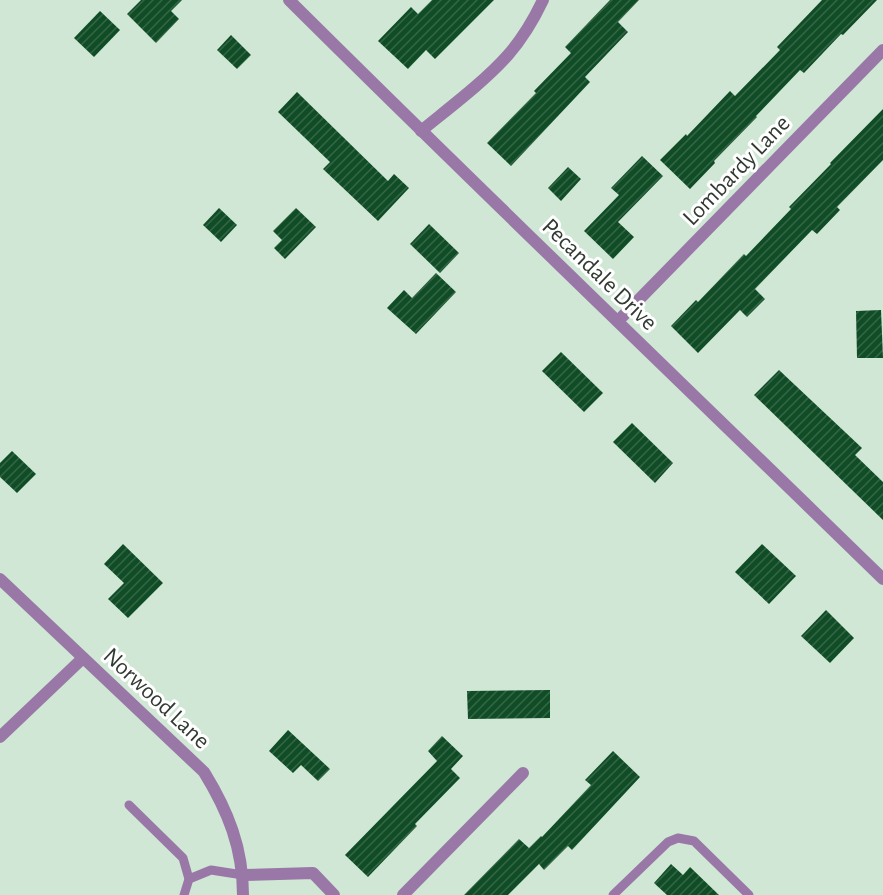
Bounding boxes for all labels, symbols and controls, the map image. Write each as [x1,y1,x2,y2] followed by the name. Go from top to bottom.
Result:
[679,111,795,230] street label: Lombardy Lane
[537,214,661,335] street label: Pecandale Drive
[99,644,214,754] street label: Norwood Lane

